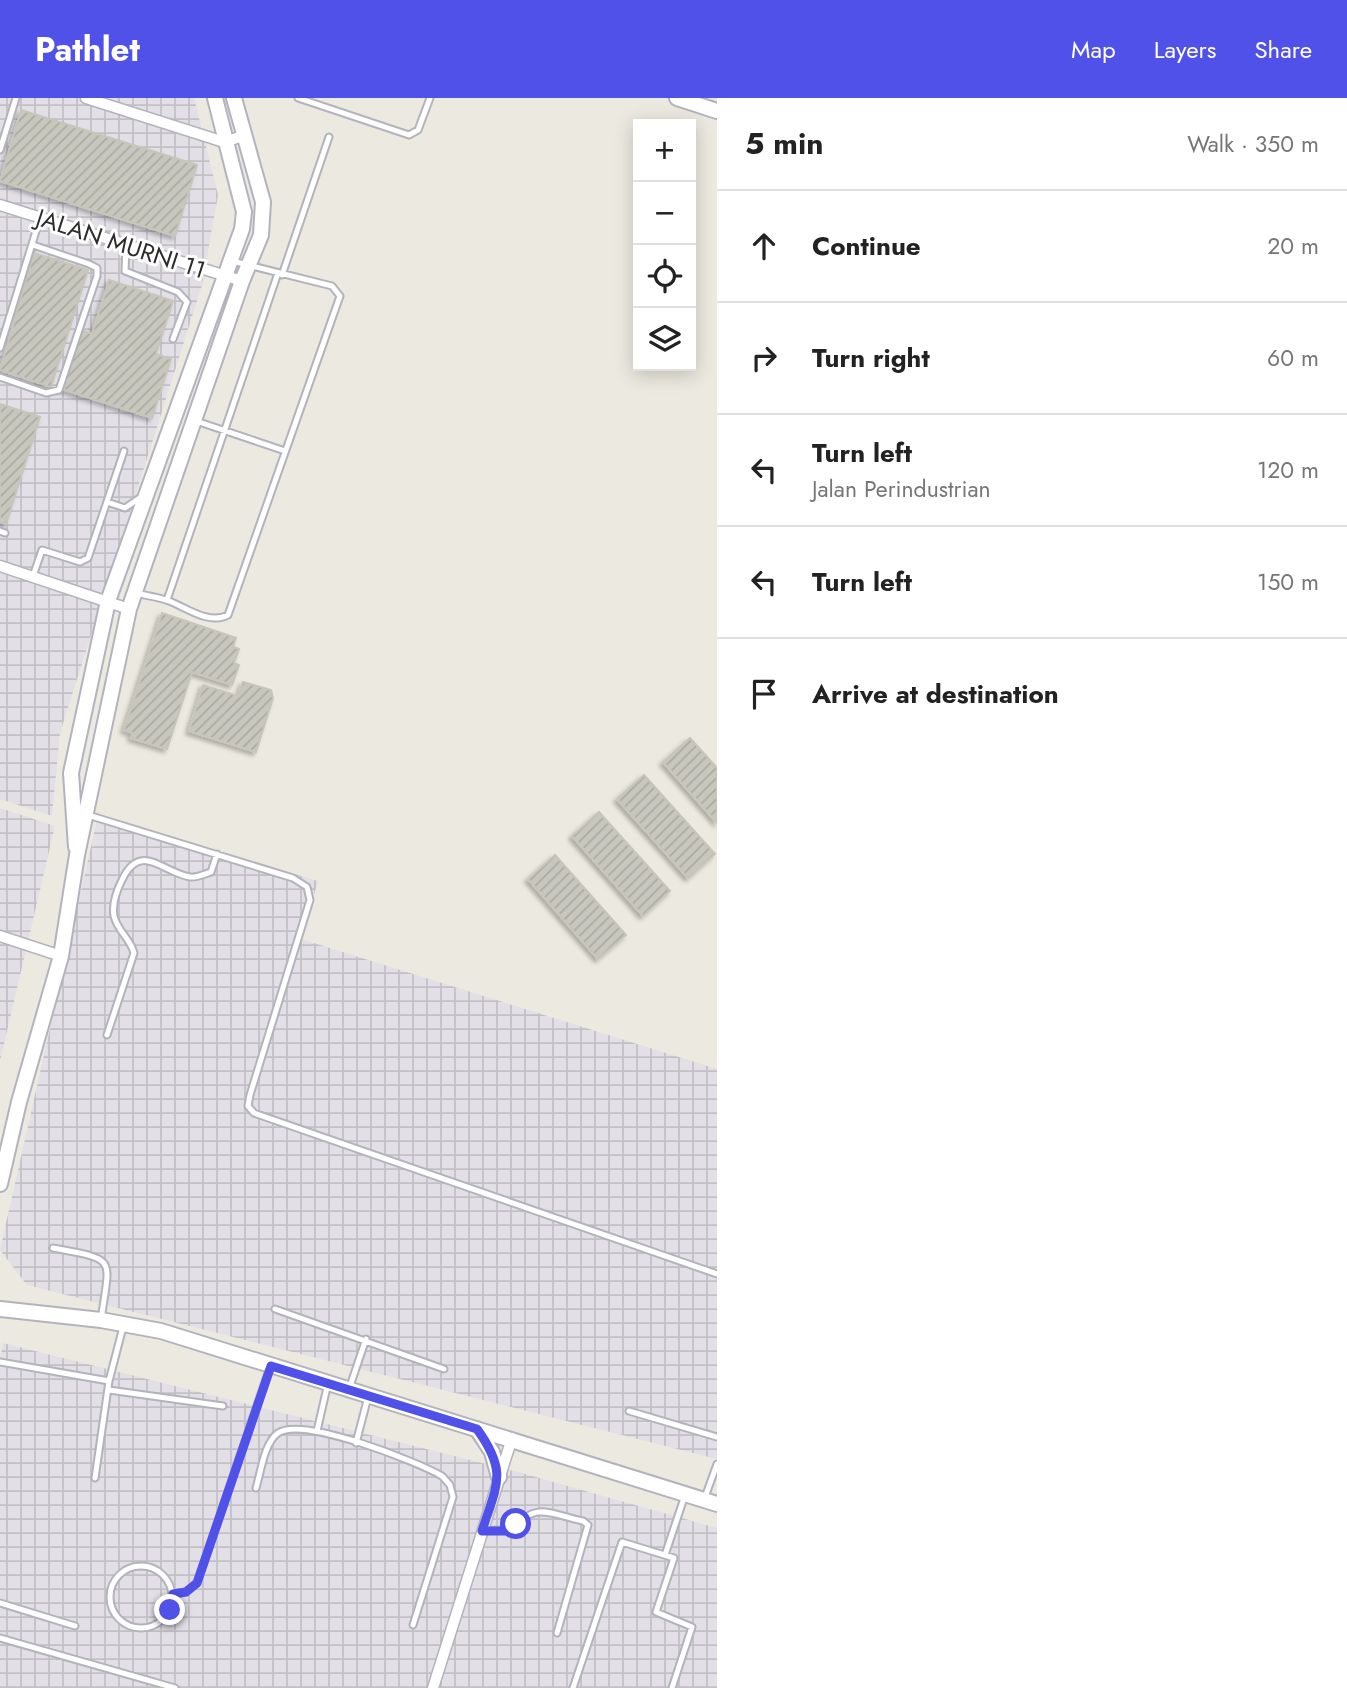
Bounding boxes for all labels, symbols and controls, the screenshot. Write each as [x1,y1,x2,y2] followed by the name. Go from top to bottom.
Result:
[35,26,140,73] text: Pathlet
[1071,32,1116,67] text: Map
[1154,32,1216,67] text: Layers
[1254,32,1312,67] text: Share
[633,119,696,371] map controls
[633,119,696,182] button: +
[745,122,823,165] text: 5 min
[1187,127,1319,161] text: Walk · 350 m
[633,182,696,245] button: −
[29,199,210,287] street label: JALAN MURNI 11
[745,227,783,265] icon: ahead
[812,227,921,265] text: Continue
[1267,229,1319,263] text: 20 m
[633,245,696,308] button: locate
[633,308,696,371] button: layers
[745,339,783,377] icon: right
[812,339,930,377] text: Turn right
[1267,341,1319,375] text: 60 m
[812,434,912,472] text: Turn left
[745,451,783,489] icon: left
[1257,453,1319,487] text: 120 m
[812,472,991,506] text: Jalan Perindustrian
[745,563,783,601] icon: left
[812,563,912,601] text: Turn left
[1257,565,1319,599] text: 150 m
[745,675,783,713] icon: arrive
[812,675,1059,713] text: Arrive at destination
[500,1508,531,1539] route start
[154,1594,185,1625] route end

